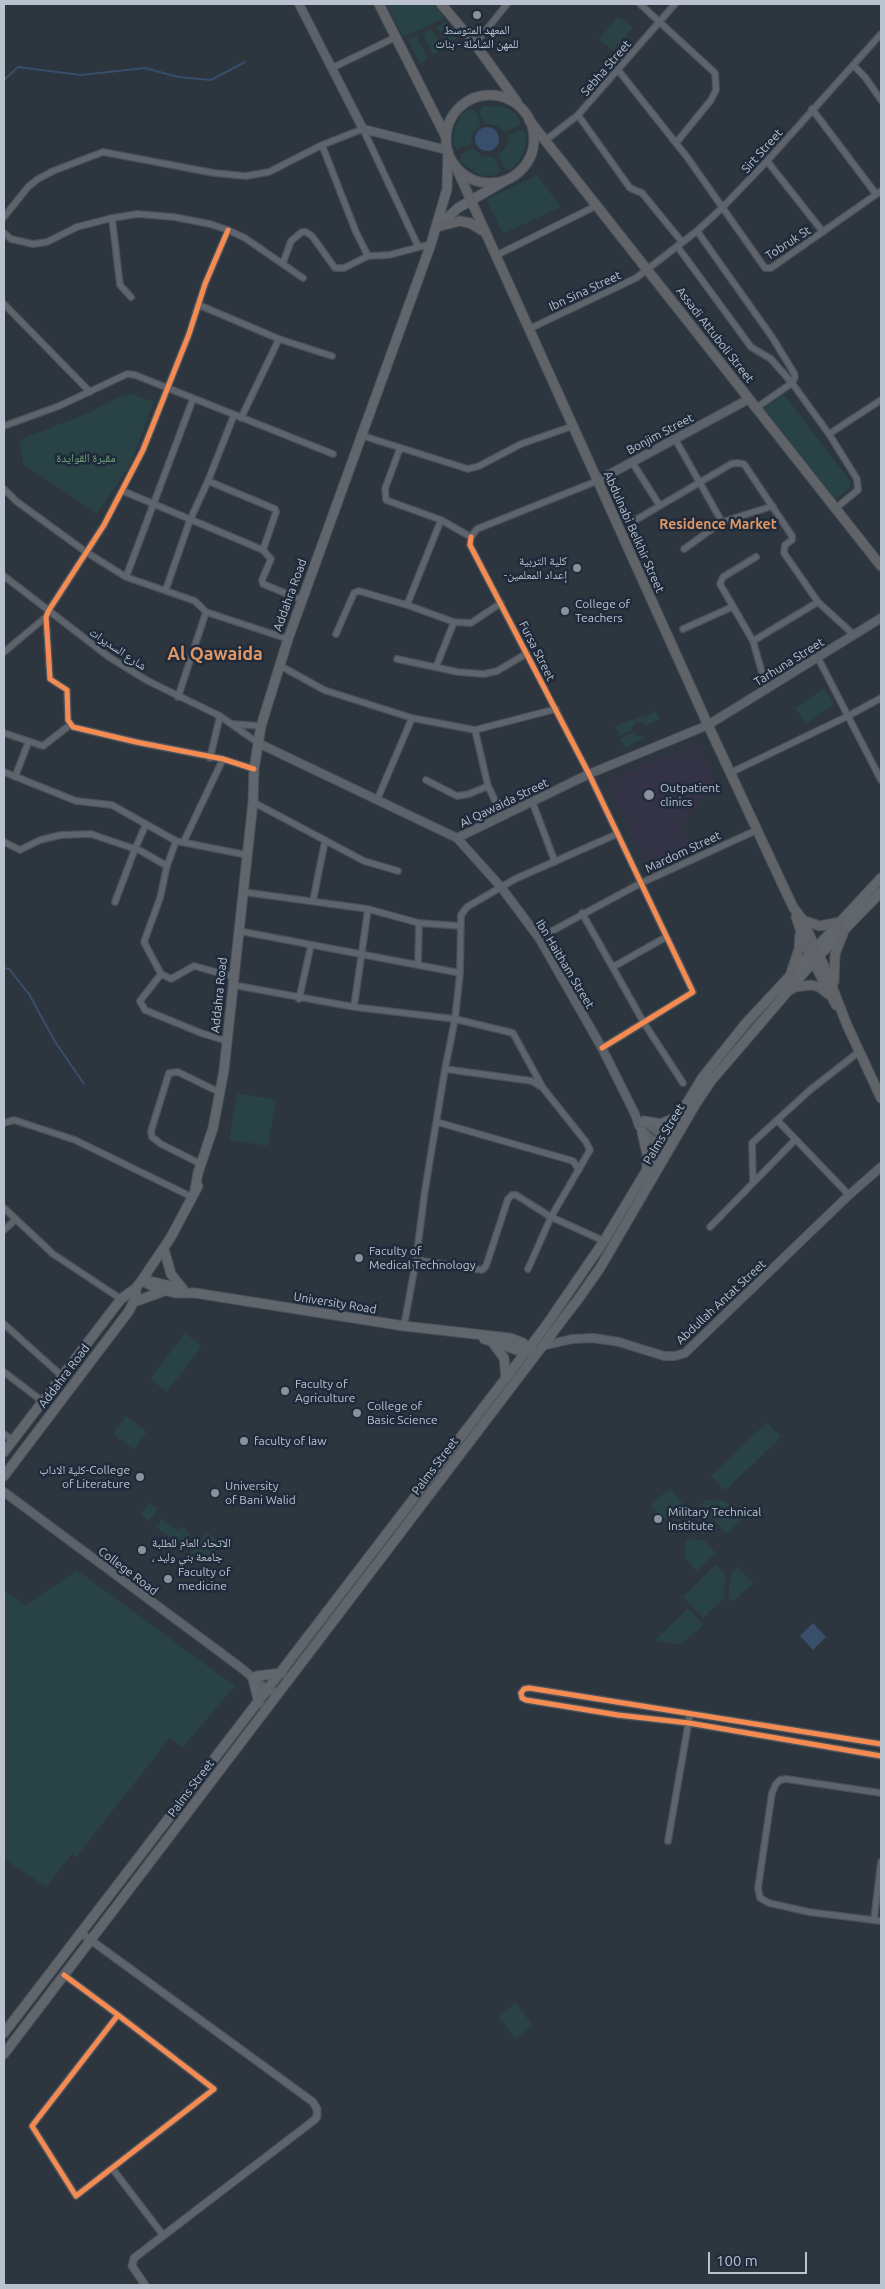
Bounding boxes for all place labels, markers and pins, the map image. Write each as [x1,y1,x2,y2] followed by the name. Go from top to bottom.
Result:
[471,9,483,21] marker: المعهد المتوسط للمهن الشاملة - بنات
[435,23,519,51] place label: المعهد المتوسط للمهن الشاملة - بنات
[504,554,567,582] place label: كلية التربية -إعداد المعلمين
[571,562,583,574] marker: كلية التربية -إعداد المعلمين
[575,597,630,625] place label: College of Teachers
[559,605,571,617] marker: College of Teachers
[660,781,720,809] place label: Outpatient clinics
[642,788,656,802] marker: Outpatient clinics
[369,1244,475,1272] place label: Faculty of Medical Technology
[353,1252,365,1264] marker: Faculty of Medical Technology
[295,1377,355,1405] place label: Faculty of Agriculture
[279,1385,291,1397] marker: Faculty of Agriculture
[367,1399,438,1427] place label: College of Basic Science
[351,1407,363,1419] marker: College of Basic Science
[254,1434,327,1448] place label: faculty of law
[238,1435,250,1447] marker: faculty of law
[39,1463,130,1491] place label: كلية الاداب-College of Literature
[134,1471,146,1483] marker: كلية الاداب-College of Literature
[225,1479,296,1507] place label: University of Bani Walid
[209,1487,221,1499] marker: University of Bani Walid
[668,1505,761,1533] place label: Military Technical Institute
[652,1513,664,1525] marker: Military Technical Institute
[152,1536,231,1564] place label: الاتحاد العام للطلبة ، جامعة بني وليد
[136,1544,148,1556] marker: الاتحاد العام للطلبة ، جامعة بني وليد
[178,1565,230,1593] place label: Faculty of medicine
[162,1573,174,1585] marker: Faculty of medicine

